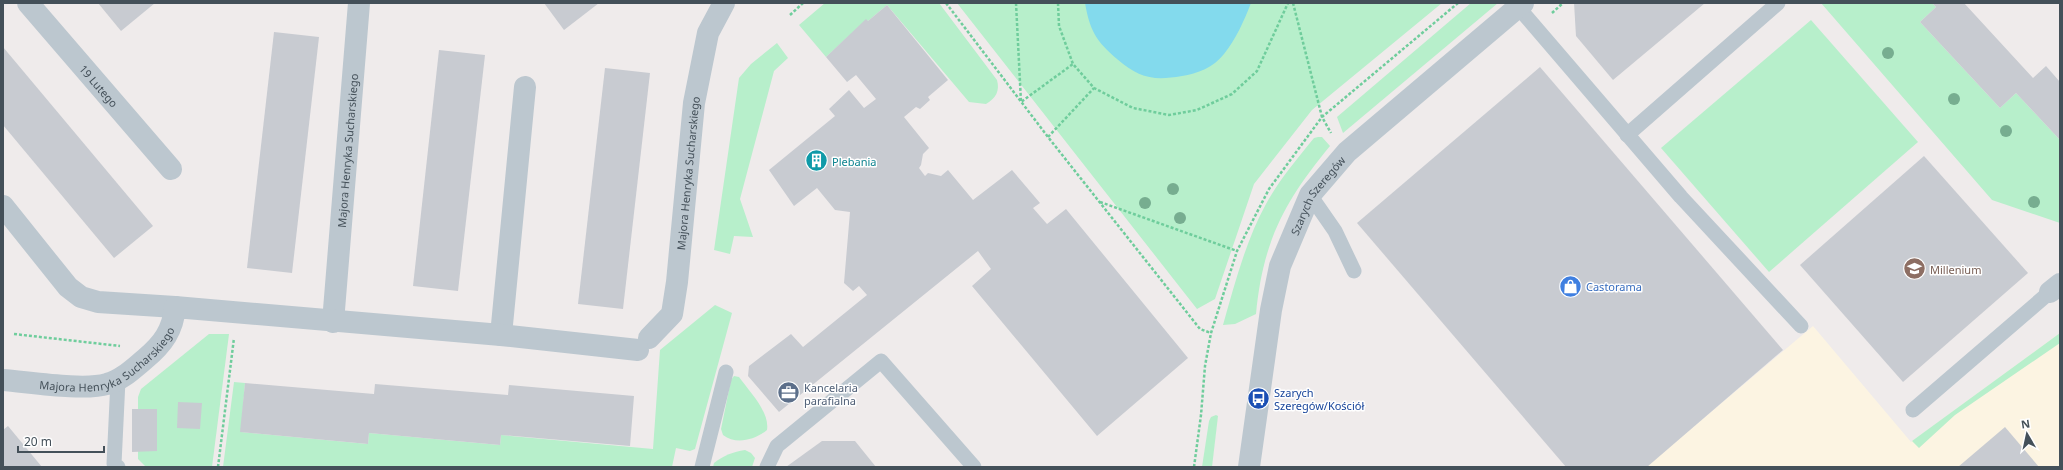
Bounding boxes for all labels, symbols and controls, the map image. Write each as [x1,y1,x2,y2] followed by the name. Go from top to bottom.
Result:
[77,61,122,110] street label: 19 Lutego
[333,73,361,228] street label: Majora Henryka Sucharskiego
[673,94,703,251] street label: Majora Henryka Sucharskiego
[803,148,829,174] building icon: Plebania
[1286,152,1348,237] street label: Szarych Szeregów
[832,154,876,169] place label: Plebania
[1901,256,1927,282] school or university icon: Millenium
[1930,262,1981,277] place label: Millenium
[1557,273,1583,299] shop icon: Castorama
[1586,279,1642,294] place label: Castorama
[39,324,177,394] street label: Majora Henryka Sucharskiego
[775,380,801,406] office icon: Kancelaria parafialna
[804,380,858,408] place label: Kancelaria parafialna
[1245,385,1271,411] bus stop icon: Szarych Szeregów/Kościół
[1274,385,1364,413] place label: Szarych Szeregów/Kościół
[2007,414,2047,454] north arrow
[2020,416,2031,432] text: N
[18,428,104,454] scale bar
[24,433,52,450] text: 20 m

